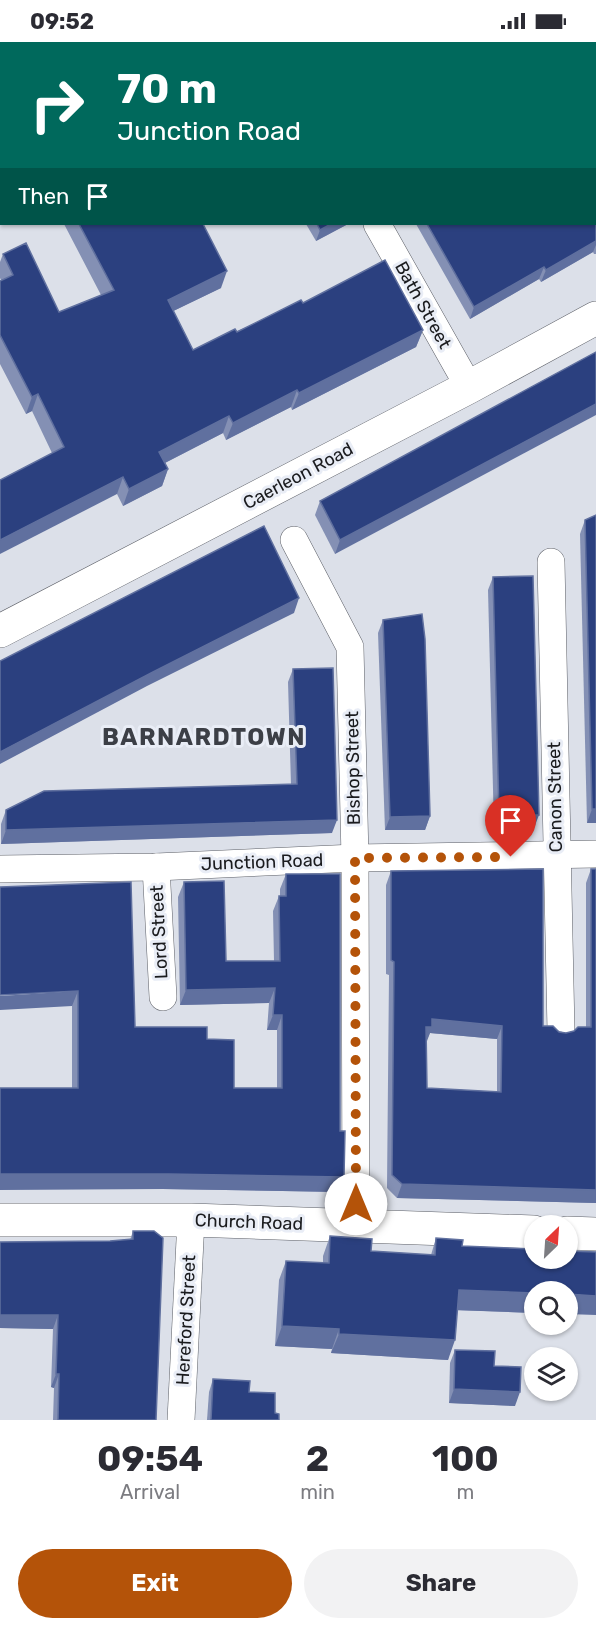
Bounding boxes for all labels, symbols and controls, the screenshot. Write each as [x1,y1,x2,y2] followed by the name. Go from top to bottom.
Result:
[30,8,94,35] text: 09:52
[117,64,217,114] text: 70 m
[18,66,96,144] icon: right
[117,115,301,147] text: Junction Road
[81,180,114,213] icon: arrive
[18,183,69,210] text: Then
[390,258,456,352] street label: Bath Street
[239,438,357,514] street label: Caerleon Road
[341,711,365,825] street label: Bishop Street
[102,723,306,751] district label: BARNARDTOWN
[543,742,567,852] street label: Canon Street
[485,795,536,857] pin
[494,804,527,837] icon: arrive
[200,849,324,875] street label: Junction Road
[146,884,172,980] street label: Lord Street
[324,1172,388,1236] position arrow
[194,1209,304,1235] street label: Church Road
[524,1215,578,1269] north arrow
[524,1215,578,1401] map controls
[172,1254,200,1386] street label: Hereford Street
[524,1281,578,1335] button: search
[524,1347,578,1401] button: layers
[97,1437,203,1480] text: 09:54
[306,1437,329,1480] text: 2
[432,1437,499,1480] text: 100
[120,1480,180,1504] text: Arrival
[300,1480,335,1504] text: min
[457,1480,474,1504] text: m
[18,1549,292,1618] button: Exit
[304,1549,578,1618] button: Share

